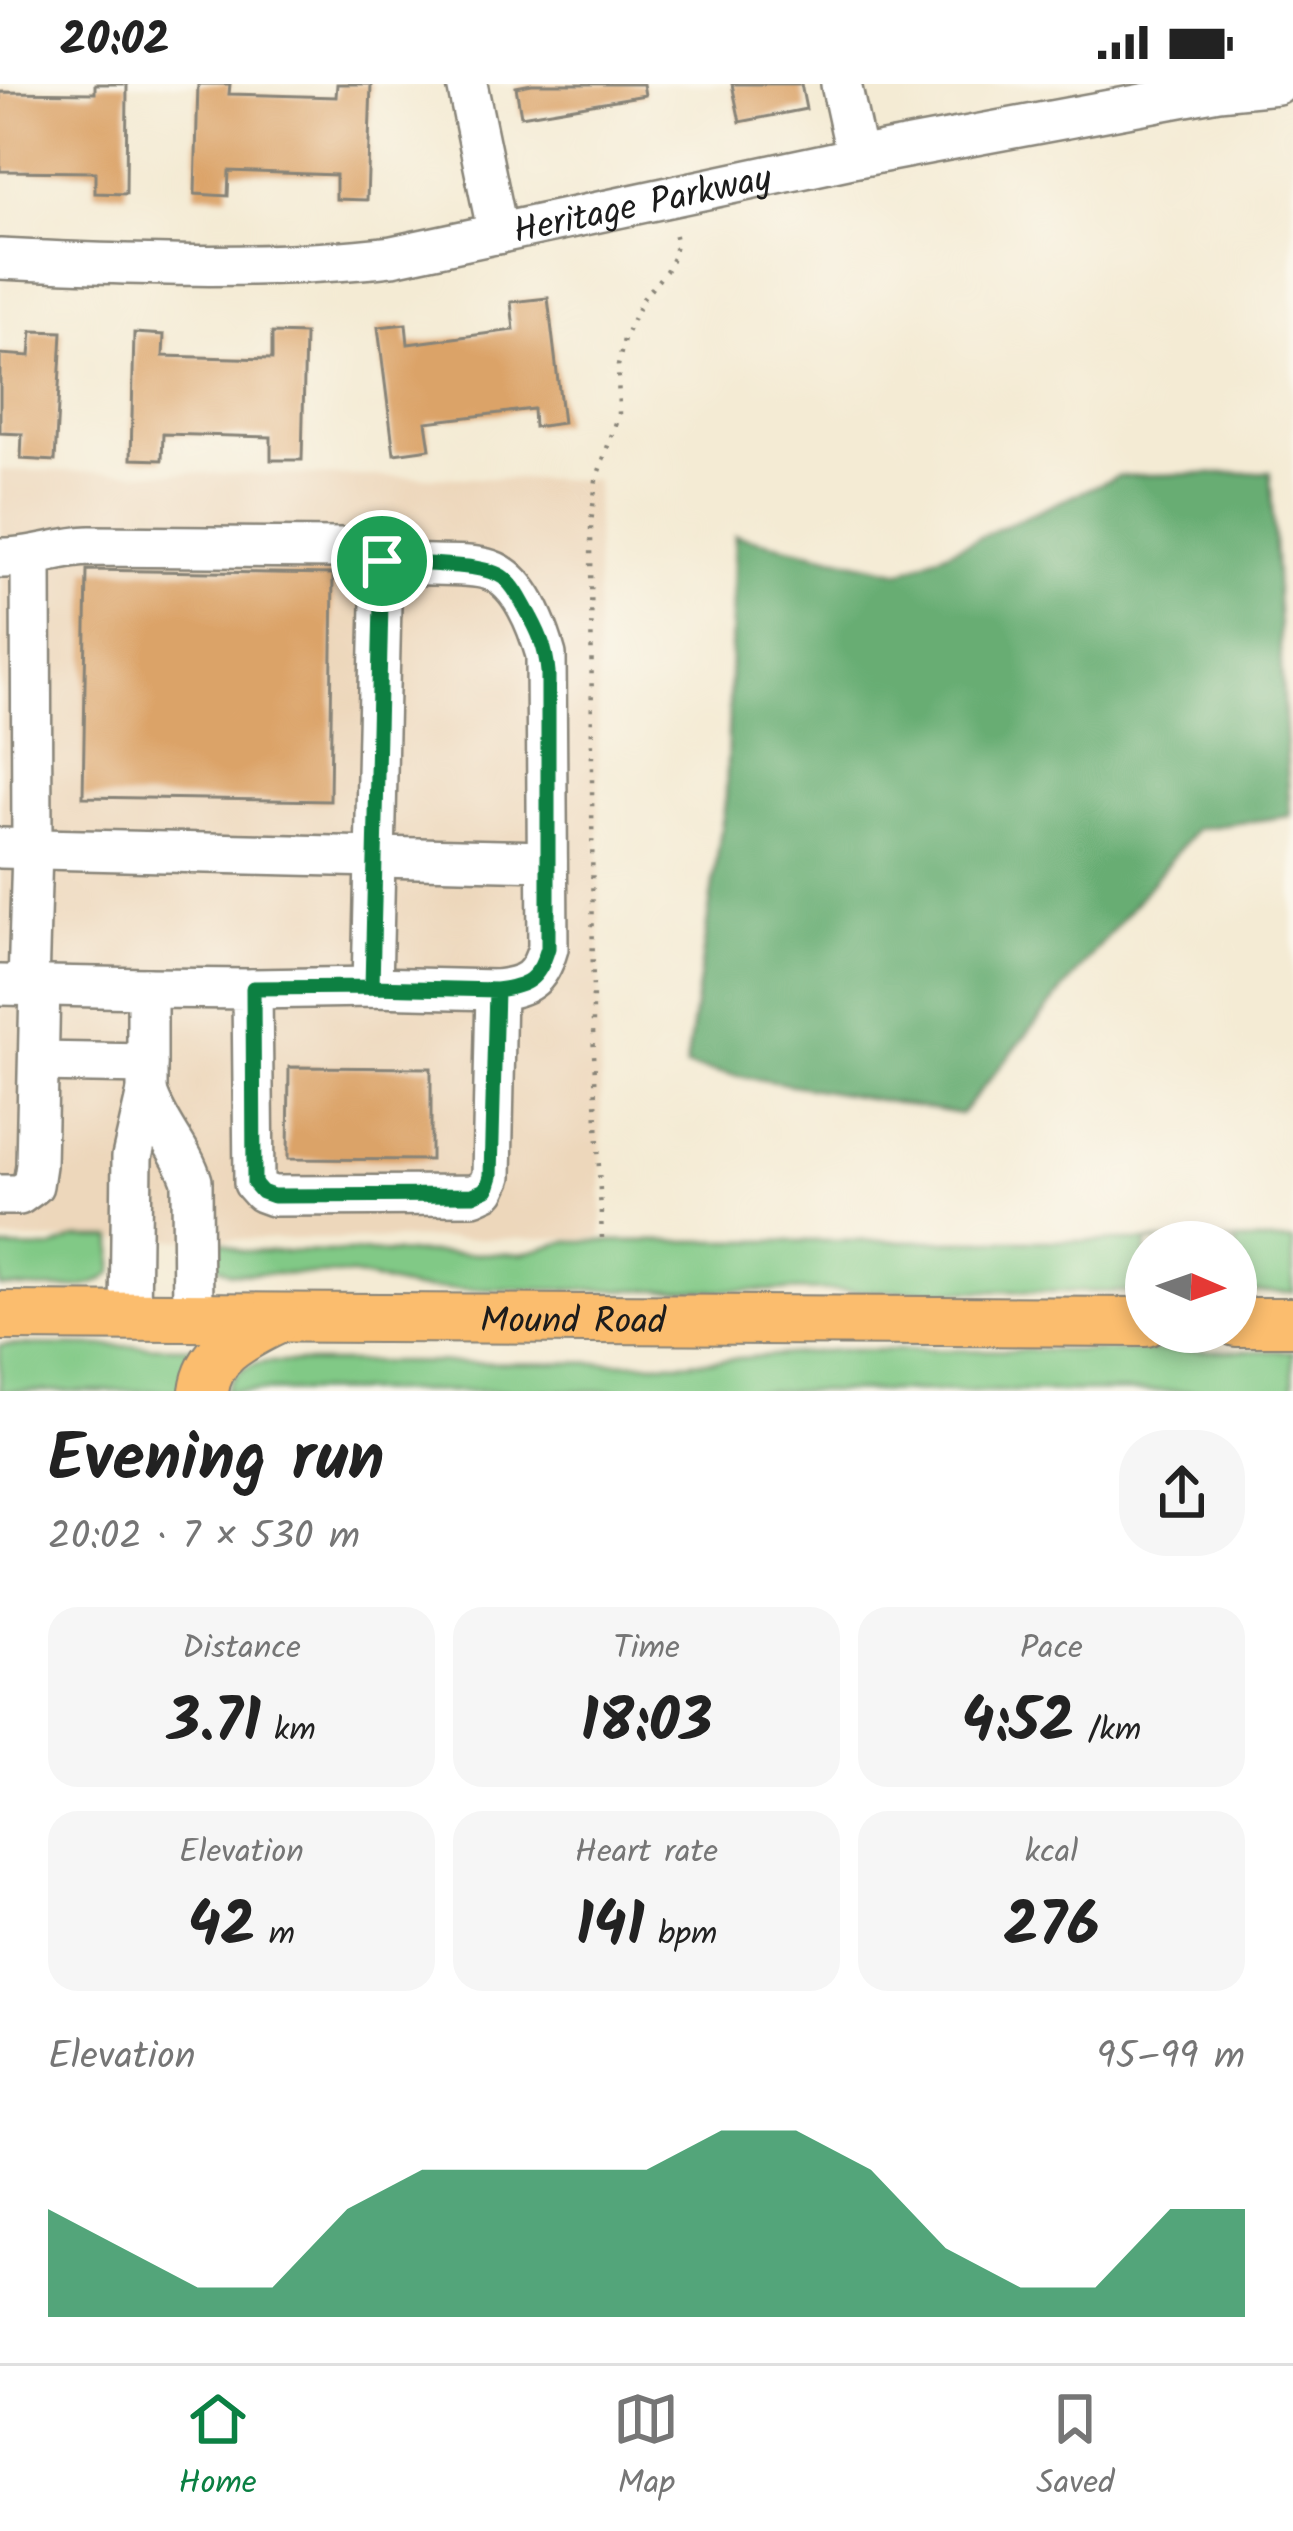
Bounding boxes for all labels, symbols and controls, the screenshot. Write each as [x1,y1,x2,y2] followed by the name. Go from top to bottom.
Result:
[60,6,170,78] text: 20:02
[508,151,778,261] street label: Heritage Parkway
[331,510,433,612] pin
[349,528,415,594] icon: arrive
[1125,1221,1257,1353] north arrow
[1125,1221,1257,1353] map controls
[480,1294,667,1351] street label: Mound Road
[48,1409,384,1514] text: Evening run
[1119,1430,1245,1556] button: share
[48,1507,360,1569] text: 20:02 · 7 × 530 m
[182,1623,301,1676] text: Distance
[613,1623,680,1676] text: Time
[1020,1623,1083,1676] text: Pace
[167,1676,261,1772] text: 3.71
[581,1676,712,1772] text: 18:03
[962,1676,1075,1772] text: 4:52
[261,1705,316,1758] text: km
[1075,1705,1141,1758] text: /km
[179,1827,304,1880] text: Elevation
[575,1827,718,1880] text: Heart rate
[1025,1827,1078,1880] text: kcal
[188,1880,256,1976] text: 42
[576,1880,645,1976] text: 141
[1004,1880,1099,1976] text: 276
[256,1909,295,1962] text: m
[645,1909,717,1962] text: bpm
[48,2027,196,2089] text: Elevation
[1096,2027,1245,2089] text: 95–99 m
[178,2386,257,2511] tab: Home
[613,2386,679,2511] tab: Map
[1036,2386,1115,2511] tab: Saved

